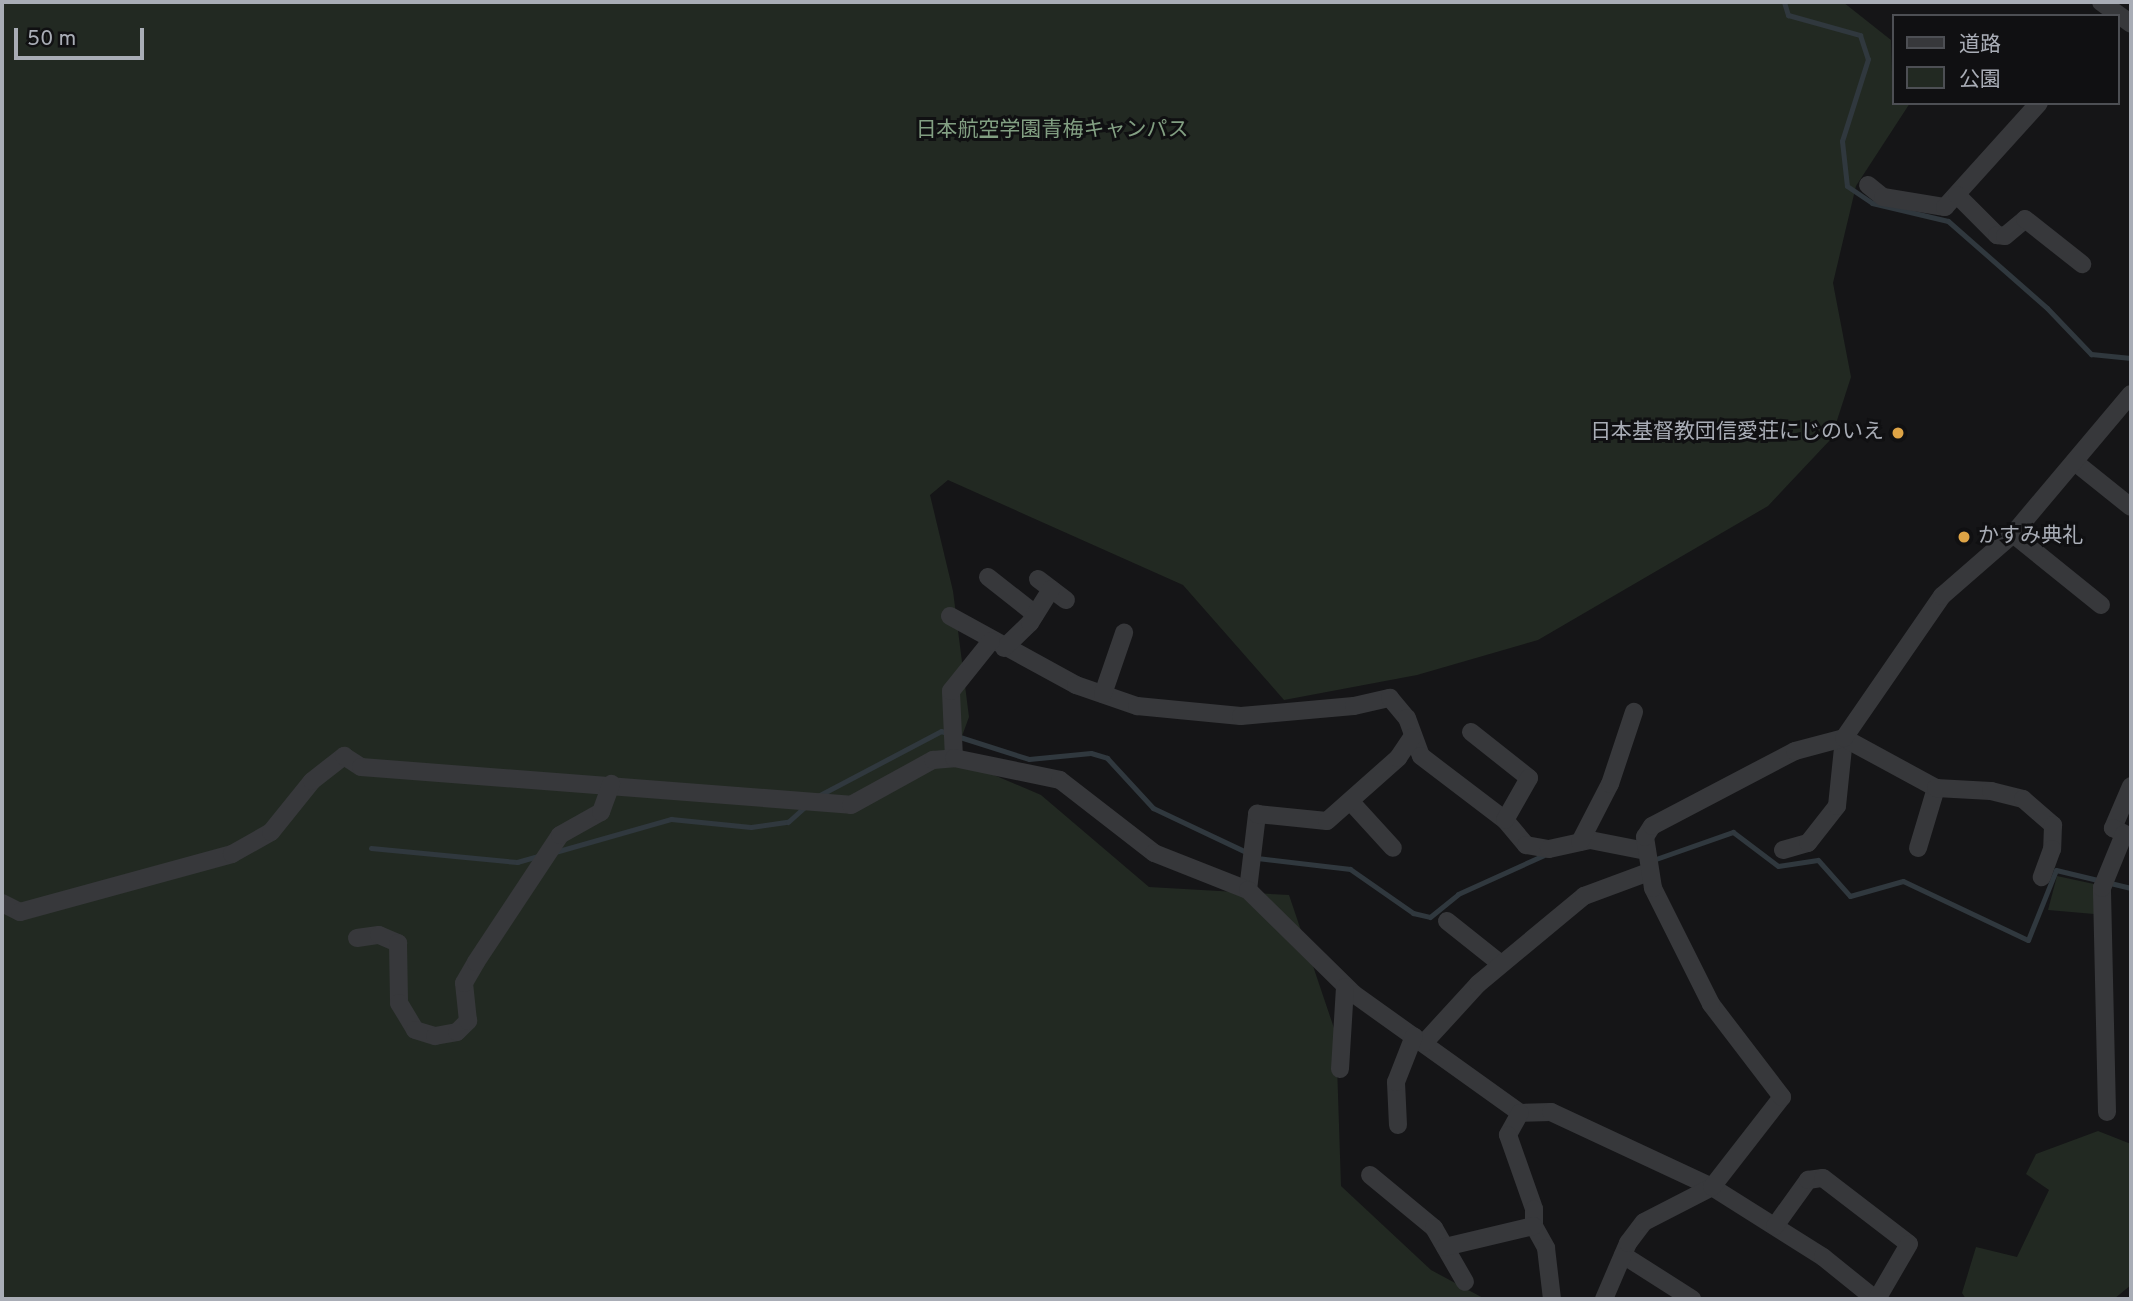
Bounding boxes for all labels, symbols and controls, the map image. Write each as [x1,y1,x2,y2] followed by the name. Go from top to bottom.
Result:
[18,14,147,58] scale bar
[1892,14,2119,105] legend
[27,26,76,53] text: 50 m
[1959,32,2001,59] text: 道路
[1959,67,2001,94] text: 公園
[916,118,1188,144] park label: 日本航空学園青梅キャンパス
[1590,420,1884,446] place label: 日本基督教団信愛荘にじのいえ
[1890,425,1906,441] marker: 日本基督教団信愛荘にじのいえ
[1978,524,2083,550] place label: かすみ典礼
[1956,529,1972,545] marker: かすみ典礼

